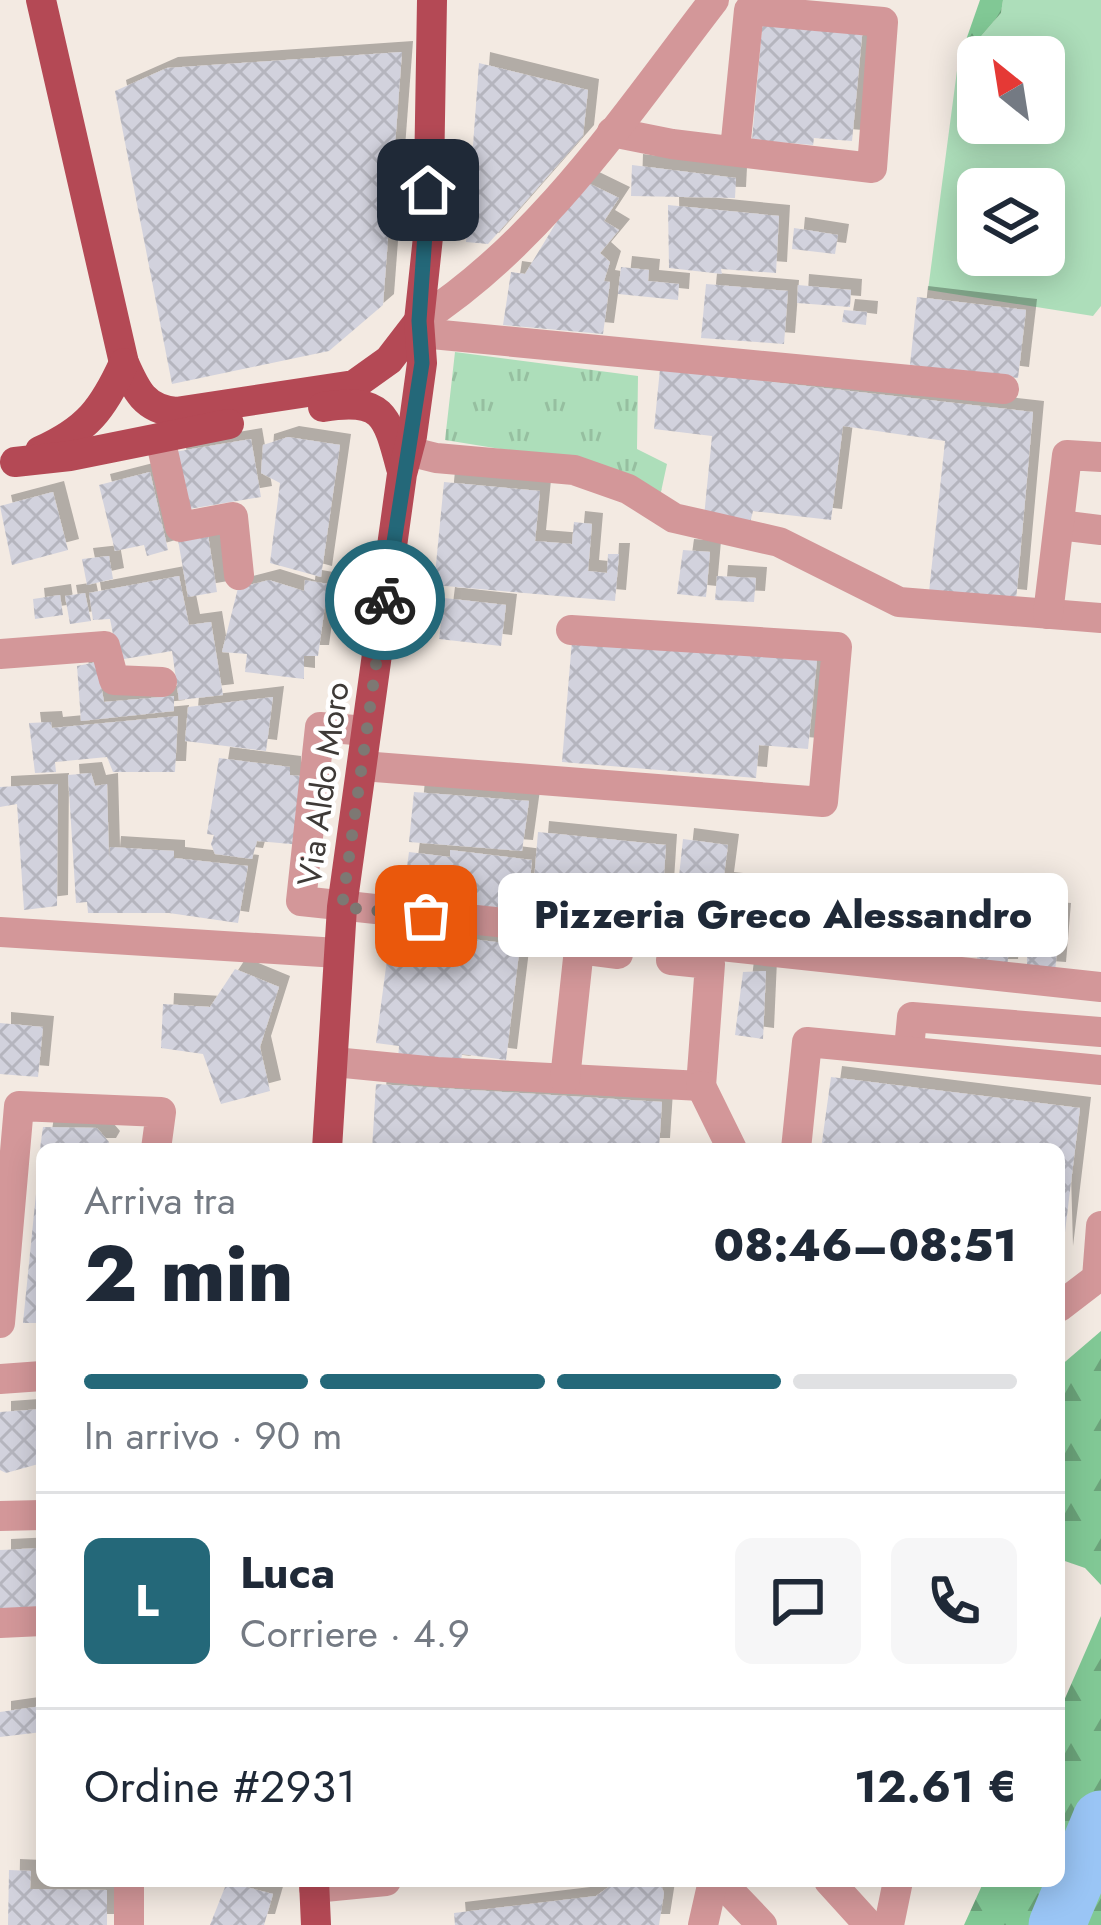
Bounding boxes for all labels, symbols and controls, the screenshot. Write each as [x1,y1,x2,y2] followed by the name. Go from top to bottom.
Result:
[957,36,1065,144] north arrow
[957,36,1065,276] map controls
[377,139,479,241] pin
[395,157,461,223] icon: home
[957,168,1065,276] button: layers
[325,540,445,660] courier
[352,567,418,633] icon: bike
[285,679,361,889] street label: Via Aldo Moro
[375,865,477,967] pin
[498,874,1068,958] callout: Pizzeria Greco Alessandro
[393,883,459,949] icon: bag
[534,886,1032,943] text: Pizzeria Greco Alessandro
[84,1172,236,1229] text: Arriva tra
[714,1213,1017,1278] text: 08:46–08:51
[84,1218,293,1330] text: 2 min
[84,1407,342,1464] text: In arrivo · 90 m
[735,1538,861,1664] button: chat
[891,1538,1017,1664] button: phone
[240,1540,335,1605] text: Luca
[135,1568,159,1633] text: L
[240,1605,470,1662] text: Corriere · 4.9
[84,1754,356,1819] text: Ordine #2931
[854,1754,1017,1819] text: 12.61 €

